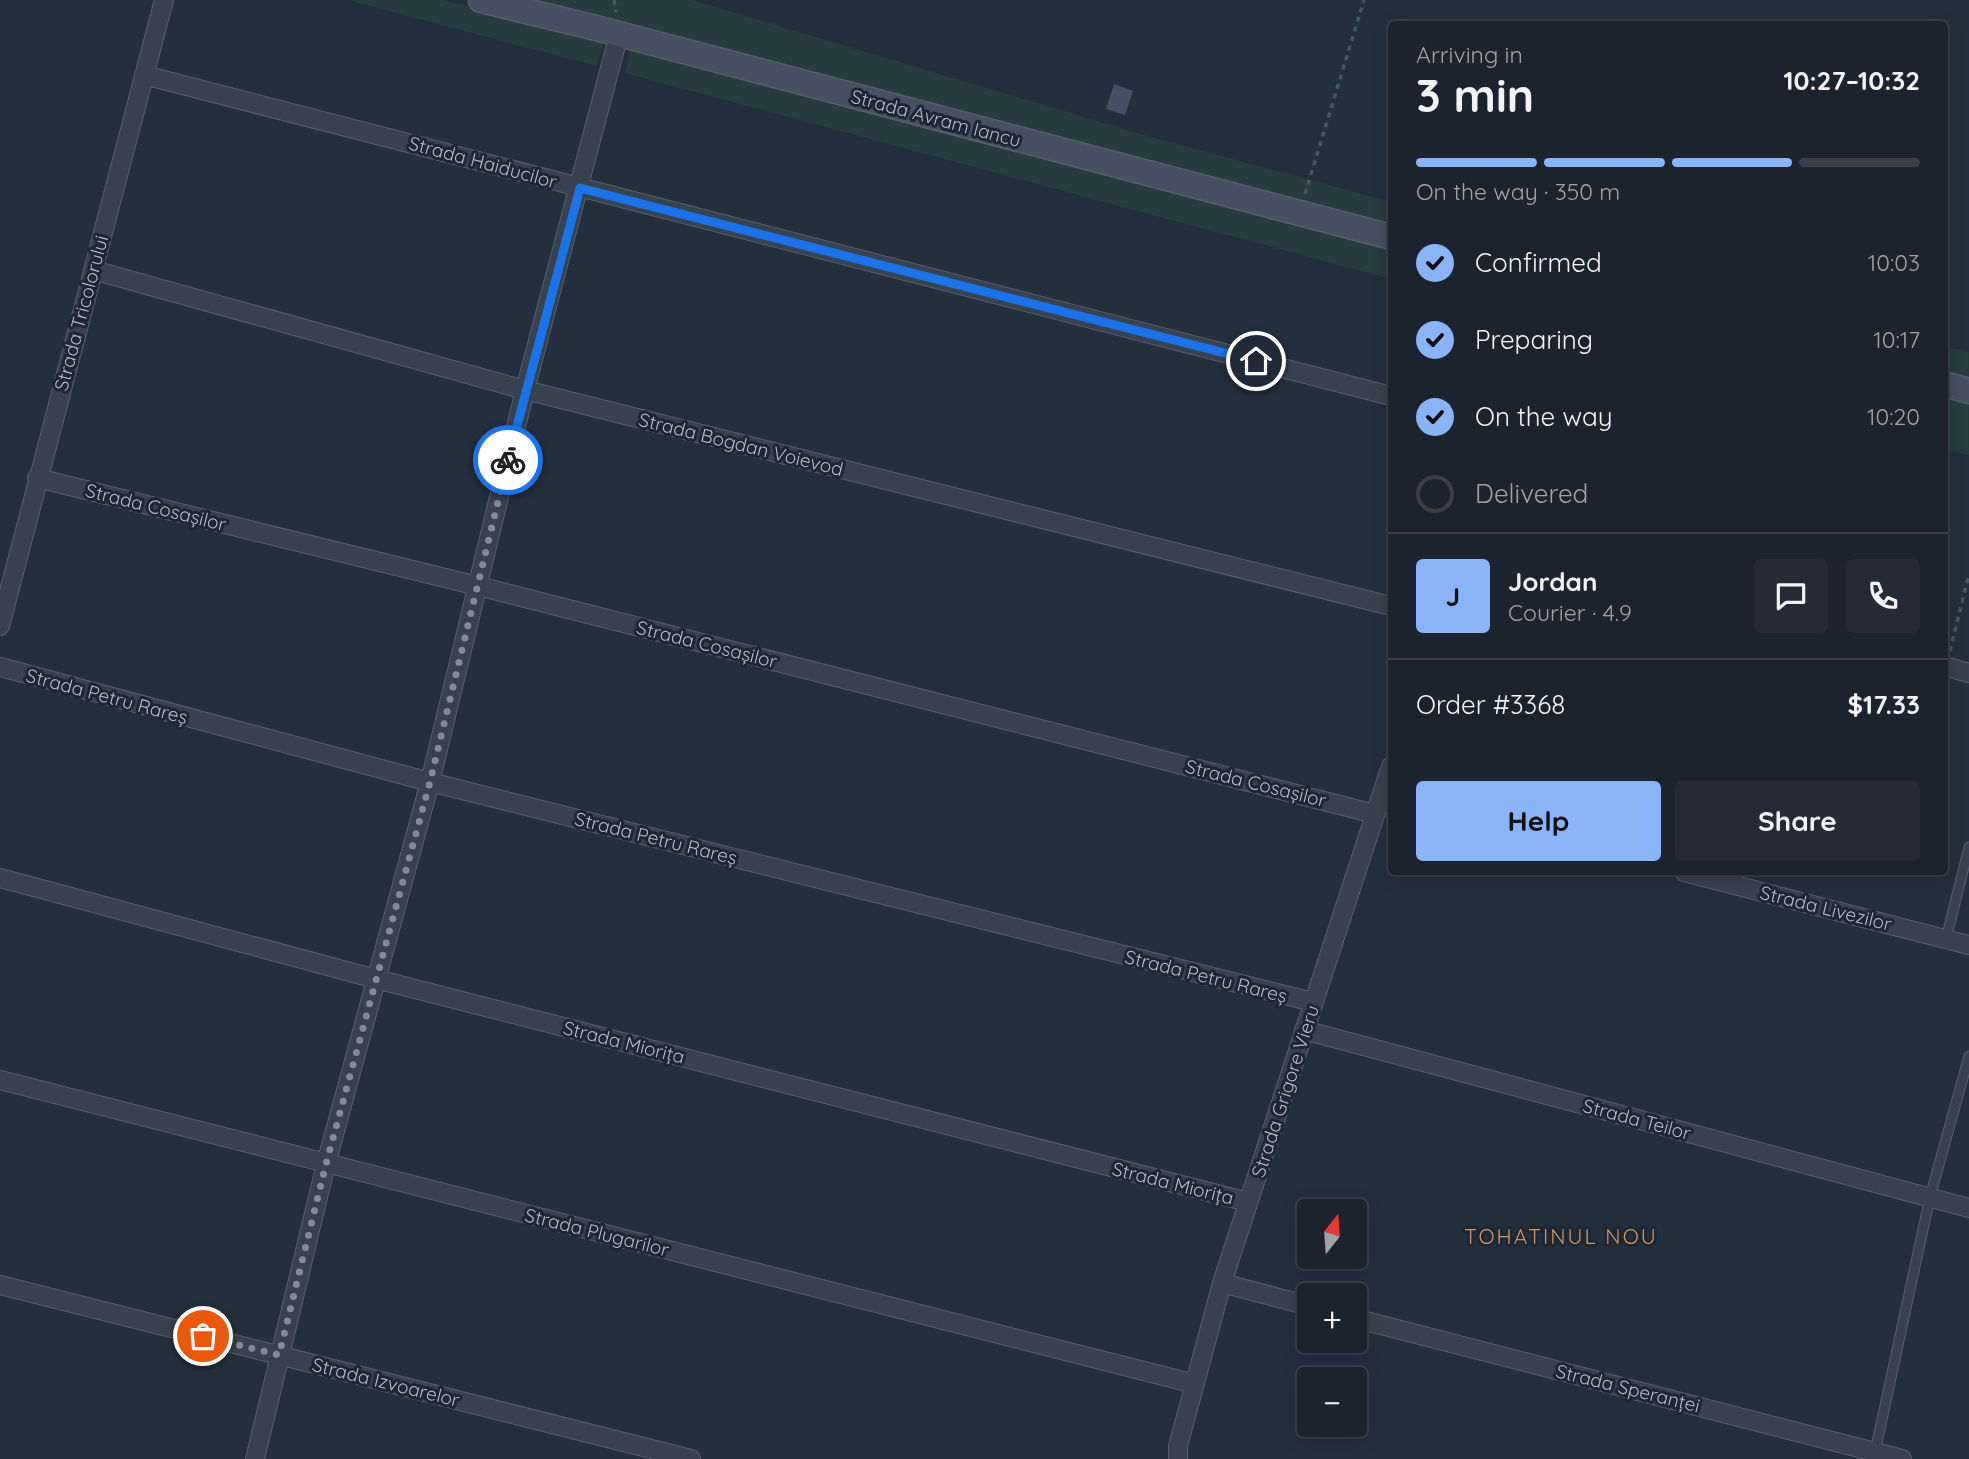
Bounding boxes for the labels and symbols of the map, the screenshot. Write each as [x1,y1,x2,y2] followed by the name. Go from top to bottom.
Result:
[848,84,1024,152] street label: Strada Avram Iancu
[406,131,561,194] street label: Strada Haiducilor
[49,233,113,393] street label: Strada Tricolorului
[1226,331,1286,391] pin
[636,407,846,481] street label: Strada Bogdan Voievod
[473,425,543,495] courier
[83,478,230,536] street label: Strada Cosașilor
[634,615,781,673] street label: Strada Cosașilor
[24,663,191,729] street label: Strada Petru Rareș
[1183,754,1330,812] street label: Strada Cosașilor
[572,806,740,870] street label: Strada Petru Rareș
[1758,880,1895,936] street label: Strada Livezilor
[1122,944,1290,1008] street label: Strada Petru Rareș
[1246,1002,1324,1180] street label: Strada Grigore Vieru
[561,1015,687,1069] street label: Strada Miorița
[1580,1093,1694,1145] street label: Strada Teilor
[1110,1156,1236,1210] street label: Strada Miorița
[1297,1199,1367,1269] north arrow
[522,1202,672,1262] street label: Strada Plugarilor
[1464,1223,1658,1249] district label: TOHATINUL NOU
[173,1306,233,1366] pin
[310,1352,463,1412] street label: Strada Izvoarelor
[1553,1358,1703,1418] street label: Strada Speranței

